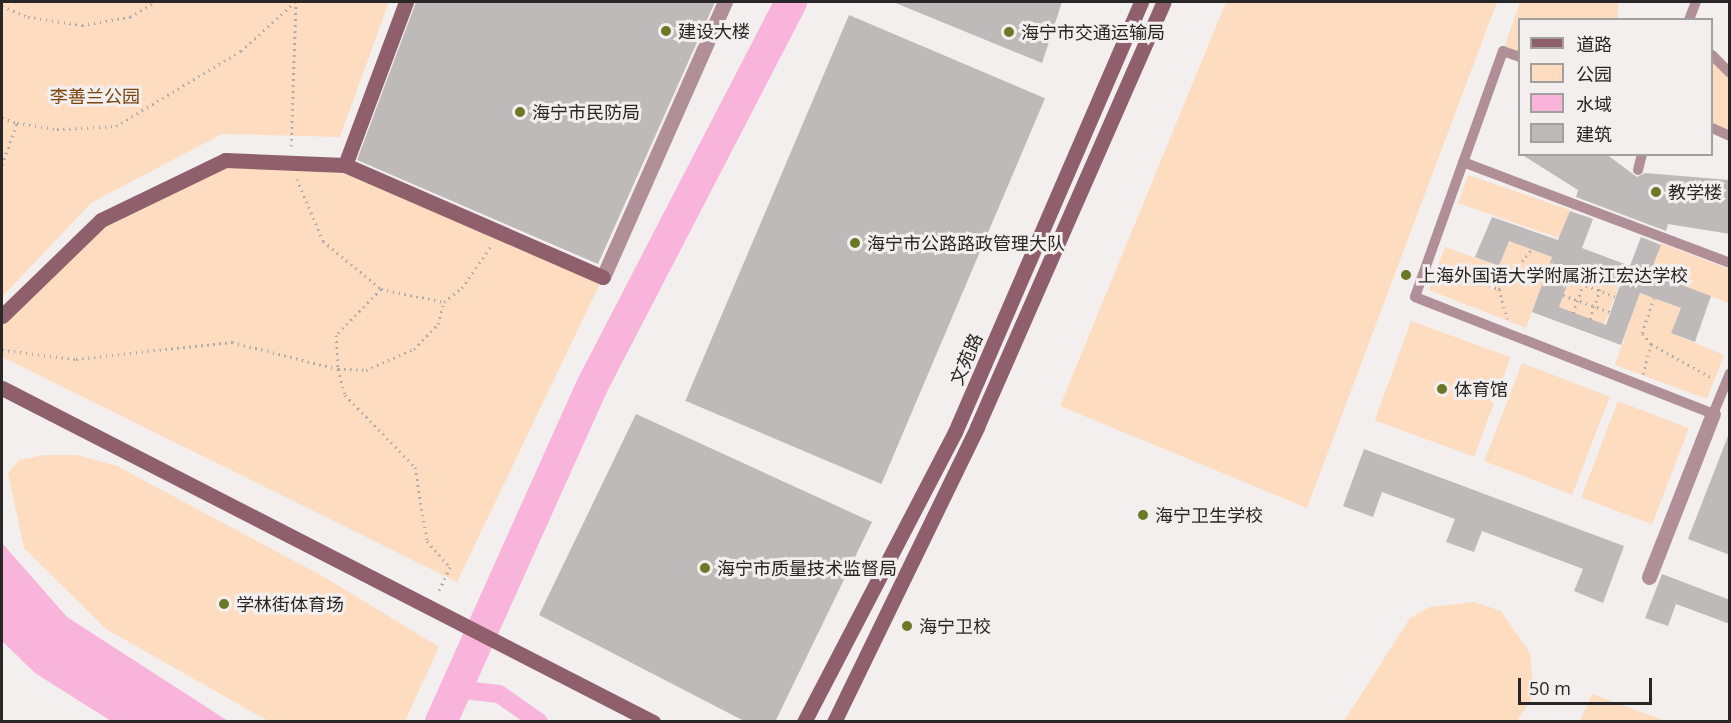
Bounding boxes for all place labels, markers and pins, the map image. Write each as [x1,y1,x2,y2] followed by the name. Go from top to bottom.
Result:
[678,20,750,42] place label: 建设大楼
[1021,21,1165,43] place label: 海宁市交通运输局
[659,24,673,38] marker: 建设大楼
[1002,25,1016,39] marker: 海宁市交通运输局
[532,101,640,123] place label: 海宁市民防局
[513,105,527,119] marker: 海宁市民防局
[1668,181,1722,203] place label: 教学楼
[1649,185,1663,199] marker: 教学楼
[867,232,1065,254] place label: 海宁市公路路政管理大队
[848,236,862,250] marker: 海宁市公路路政管理大队
[1418,264,1688,286] place label: 上海外国语大学附属浙江宏达学校
[1399,268,1413,282] marker: 上海外国语大学附属浙江宏达学校
[1454,378,1508,400] place label: 体育馆
[1435,382,1449,396] marker: 体育馆
[1155,504,1263,526] place label: 海宁卫生学校
[1136,508,1150,522] marker: 海宁卫生学校
[717,557,897,579] place label: 海宁市质量技术监督局
[698,561,712,575] marker: 海宁市质量技术监督局
[236,593,344,615] place label: 学林街体育场
[217,597,231,611] marker: 学林街体育场
[919,615,991,637] place label: 海宁卫校
[900,619,914,633] marker: 海宁卫校

